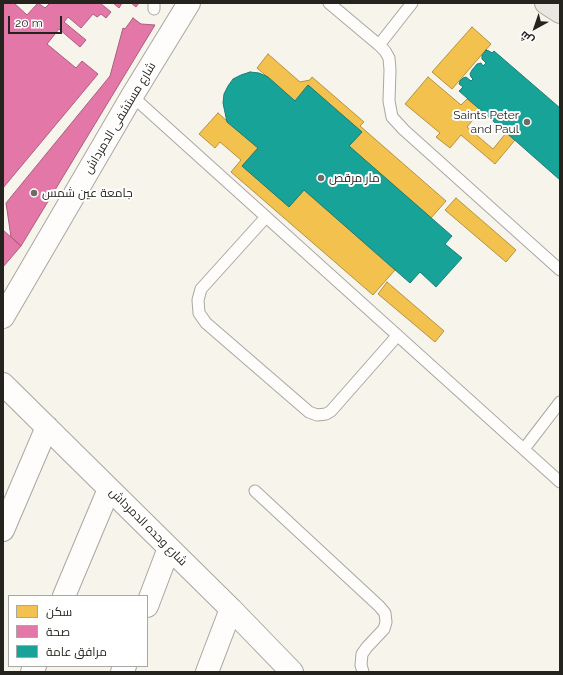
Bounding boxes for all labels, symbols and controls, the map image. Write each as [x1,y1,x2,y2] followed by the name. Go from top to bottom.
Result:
[10,8,64,34] scale bar
[515,8,555,48] north arrow
[15,16,43,30] text: 20 m
[517,28,537,47] text: ش
[81,60,159,176] street label: شارع مستشفى الدمرداش
[453,108,519,136] place label: Saints Peter and Paul
[522,117,532,127] marker: Saints Peter and Paul
[329,171,380,185] place label: مار مرقص
[316,173,326,183] marker: مار مرقص
[42,186,133,200] place label: جامعة عين شمس
[29,188,39,198] marker: جامعة عين شمس
[106,485,190,569] street label: شارع وحده الدمرداش
[8,595,148,667] legend
[46,605,72,619] text: سكن
[46,625,70,639] text: صحة
[46,645,107,659] text: مرافق عامة

